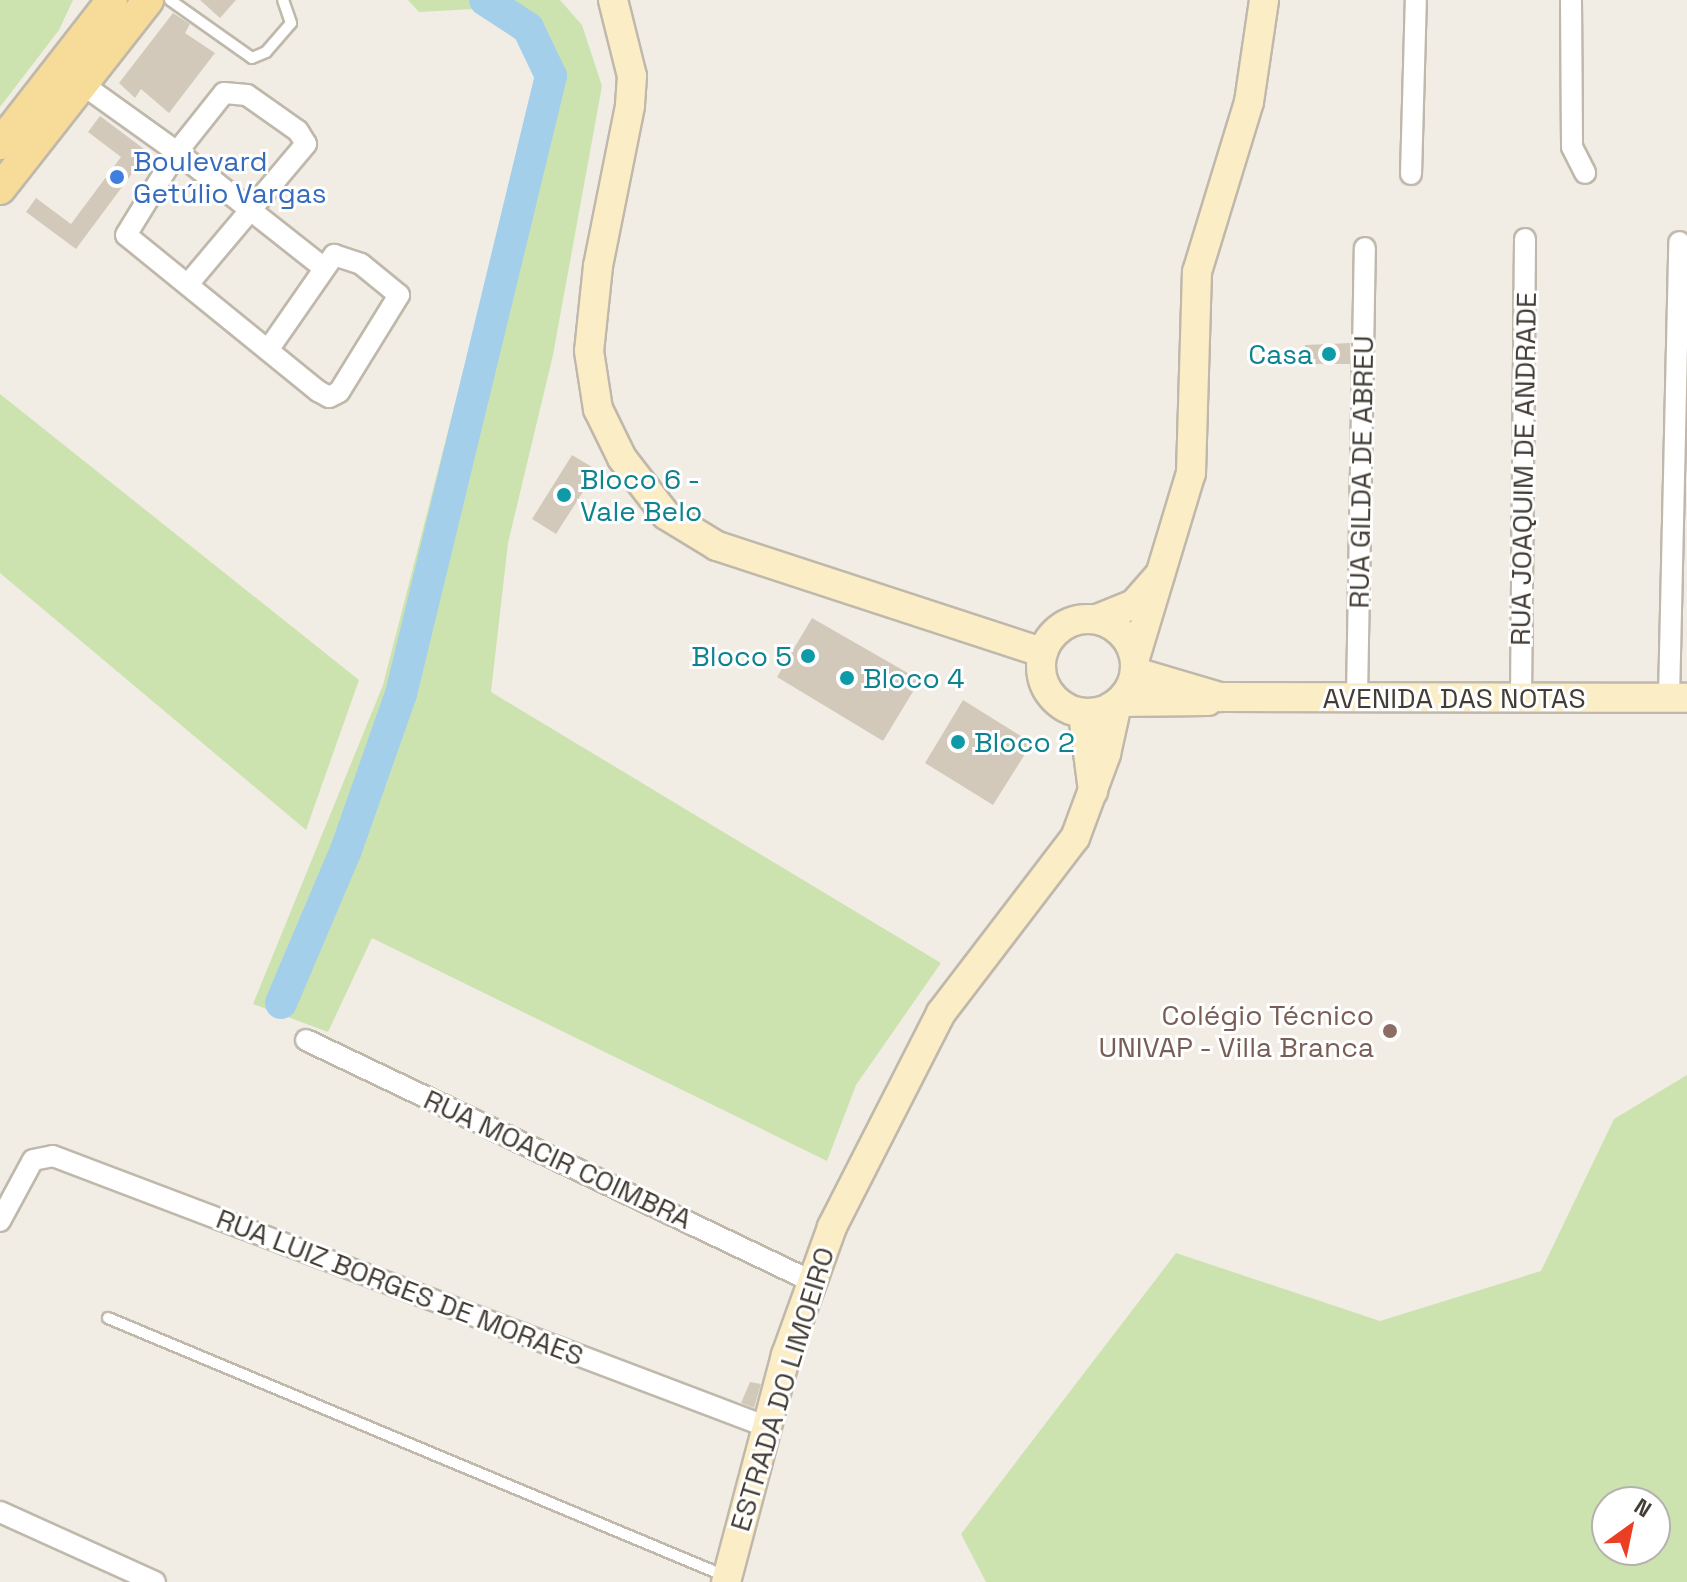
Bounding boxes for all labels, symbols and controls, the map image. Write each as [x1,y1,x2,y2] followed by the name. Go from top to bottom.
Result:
[133,144,327,210] place label: Boulevard Getúlio Vargas
[108,168,126,186] marker: Boulevard Getúlio Vargas
[1503,292,1543,646] street label: RUA JOAQUIM DE ANDRADE
[1342,335,1380,609] street label: RUA GILDA DE ABREU
[1248,337,1313,371] place label: Casa
[1320,345,1338,363] marker: Casa
[580,462,702,528] place label: Bloco 6 - Vale Belo
[555,486,573,504] marker: Bloco 6 - Vale Belo
[691,639,792,673] place label: Bloco 5
[799,647,817,665] marker: Bloco 5
[863,661,964,695] place label: Bloco 4
[838,669,856,687] marker: Bloco 4
[1322,681,1586,715] street label: AVENIDA DAS NOTAS
[974,725,1075,759] place label: Bloco 2
[949,733,967,751] marker: Bloco 2
[1097,998,1374,1064] place label: Colégio Técnico UNIVAP - Villa Branca
[1381,1022,1399,1040] marker: Colégio Técnico UNIVAP - Villa Branca
[419,1082,697,1236] street label: RUA MOACIR COIMBRA
[212,1201,588,1373] street label: RUA LUIZ BORGES DE MORAES
[723,1243,841,1535] street label: ESTRADA DO LIMOEIRO
[1591,1486,1671,1566] north arrow
[1629,1492,1657,1523] text: N

